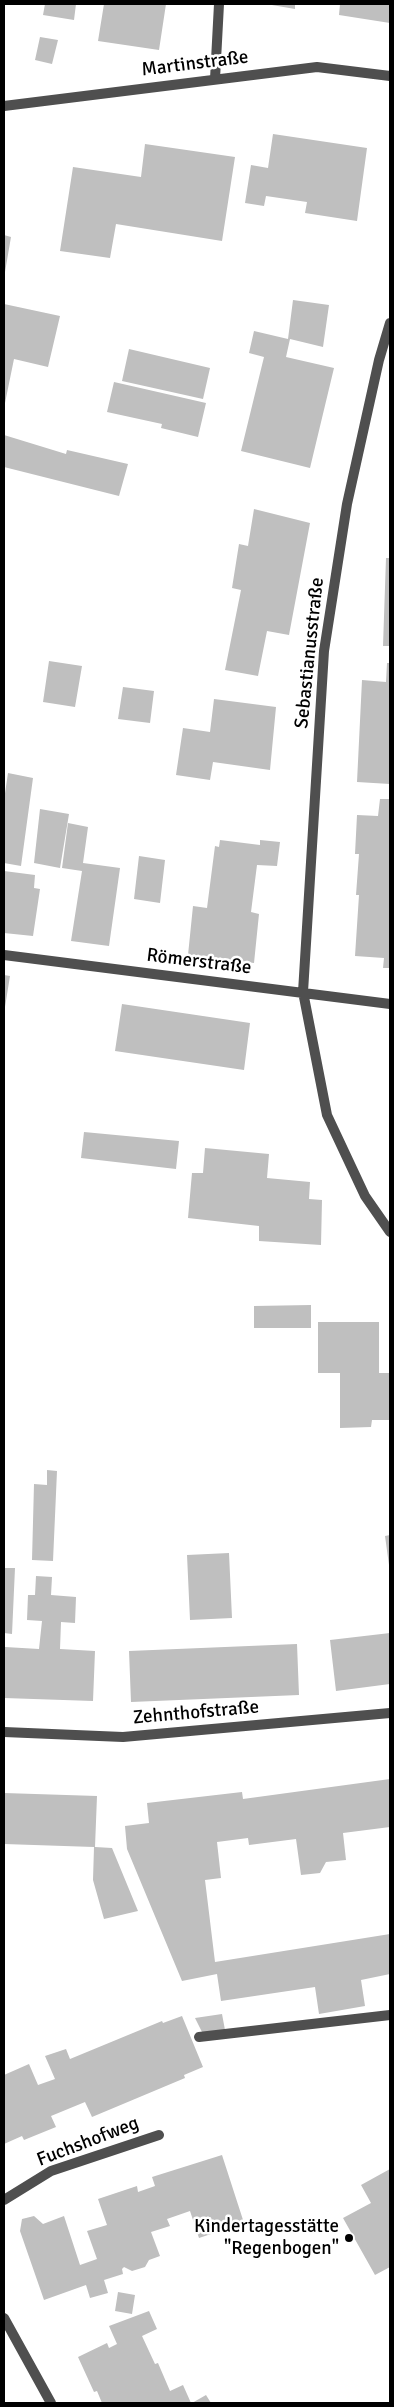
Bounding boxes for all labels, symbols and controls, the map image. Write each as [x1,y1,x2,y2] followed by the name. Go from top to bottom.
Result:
[140,46,250,82] street label: Martinstraße
[291,576,329,730] street label: Sebastianusstraße
[145,944,253,980] street label: Römerstraße
[132,1696,260,1730] street label: Zehnthofstraße
[34,2112,142,2172] street label: Fuchshofweg
[194,2216,339,2260] place label: Kindertagesstätte "Regenbogen"
[343,2232,355,2244] marker: Kindertagesstätte "Regenbogen"

